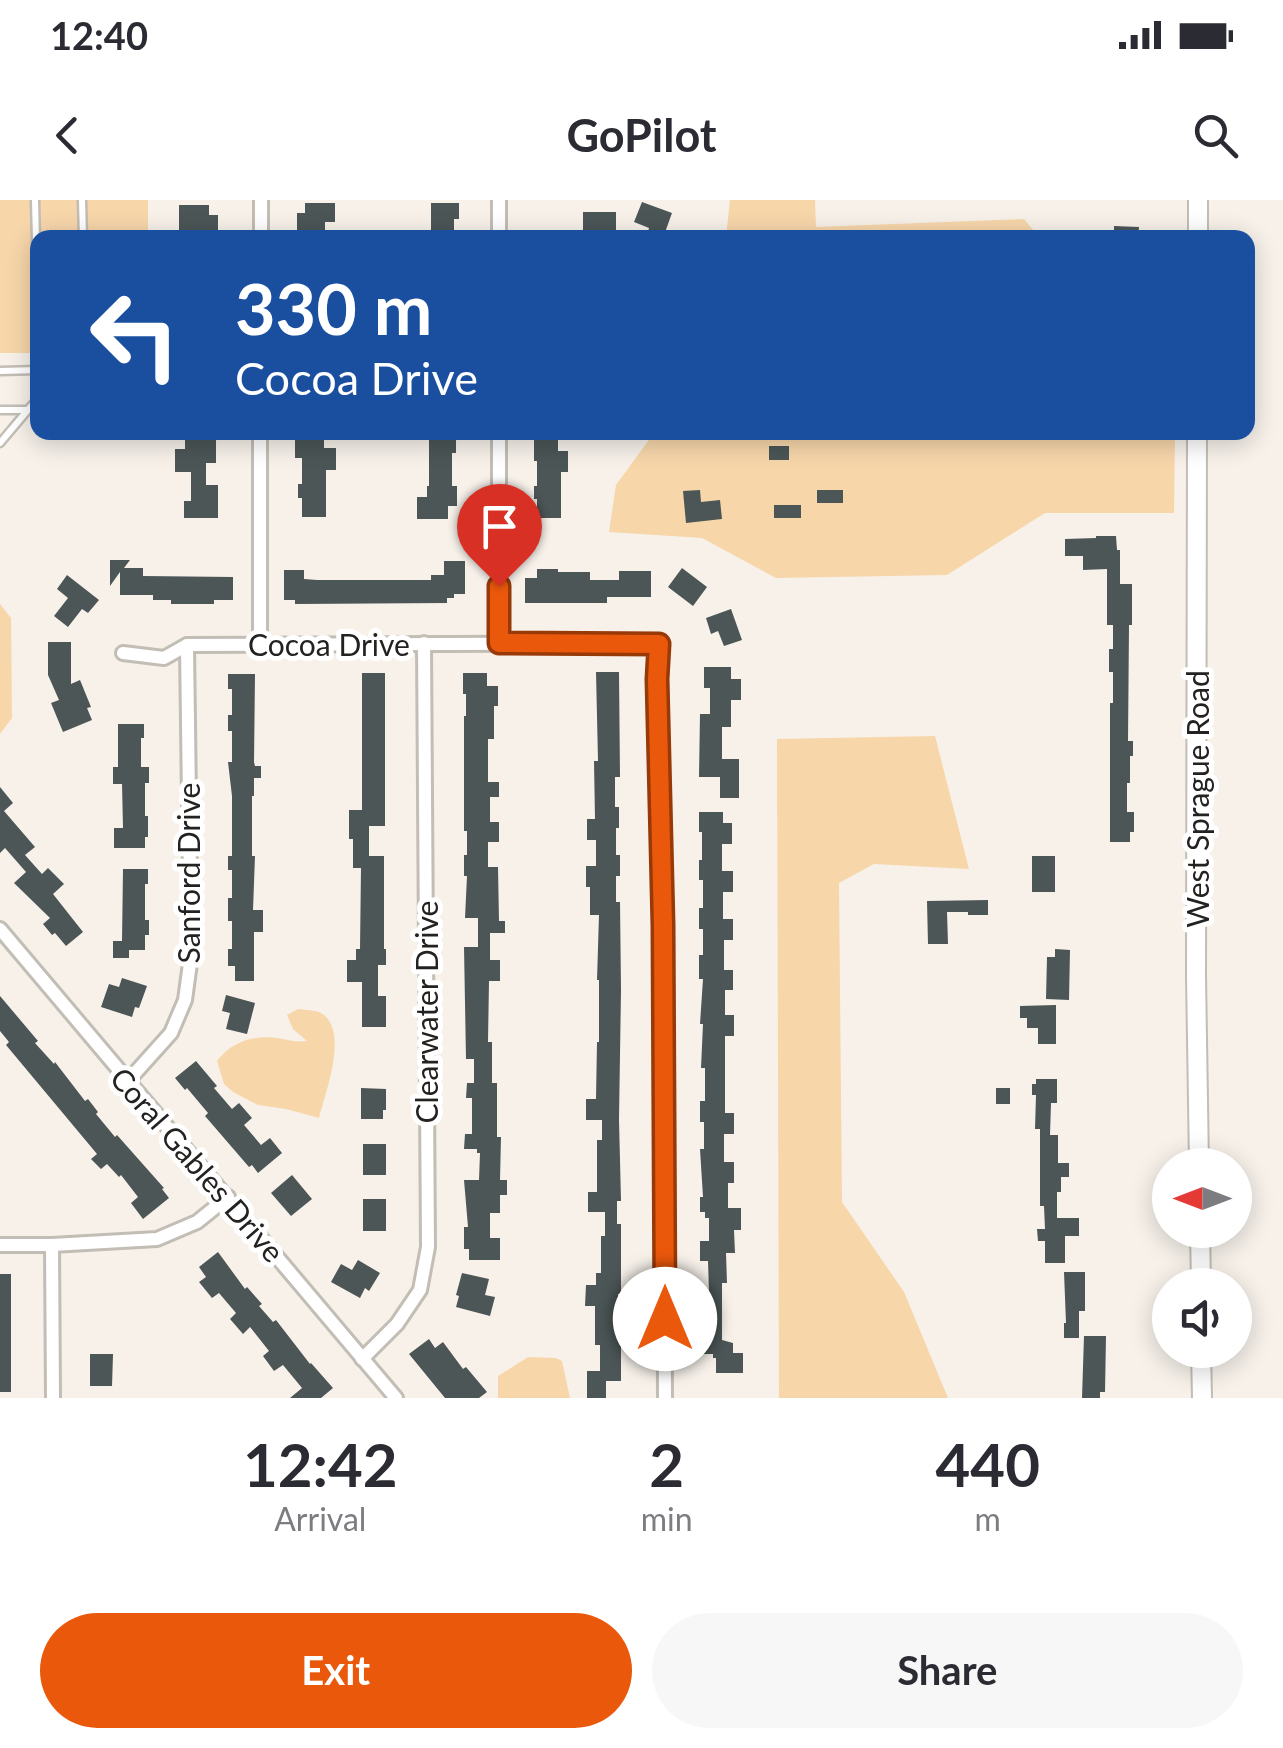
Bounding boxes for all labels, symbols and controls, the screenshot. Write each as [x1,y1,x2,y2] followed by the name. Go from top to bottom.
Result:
[50,12,148,58] text: 12:40
[40,108,95,163] icon: back
[566,108,717,162] text: GoPilot
[1188,108,1243,163] icon: search
[235,266,432,350] text: 330 m
[70,270,200,400] icon: left
[235,351,478,405] text: Cocoa Drive
[457,484,542,587] pin
[472,499,527,554] icon: arrive
[248,626,410,662] street label: Cocoa Drive
[1179,670,1215,928] street label: West Sprague Road
[170,783,206,963] street label: Sanford Drive
[408,901,444,1123] street label: Clearwater Drive
[104,1059,292,1269] street label: Coral Gables Drive
[1152,1148,1252,1248] north arrow
[1152,1148,1252,1368] map controls
[613,1267,717,1371] position arrow
[1152,1268,1252,1368] button: sound
[243,1428,398,1500] text: 12:42
[649,1428,684,1500] text: 2
[936,1428,1040,1500] text: 440
[274,1499,366,1538] text: Arrival
[641,1499,693,1538] text: min
[975,1499,1001,1538] text: m
[40,1613,632,1728] button: Exit
[652,1613,1243,1728] button: Share

